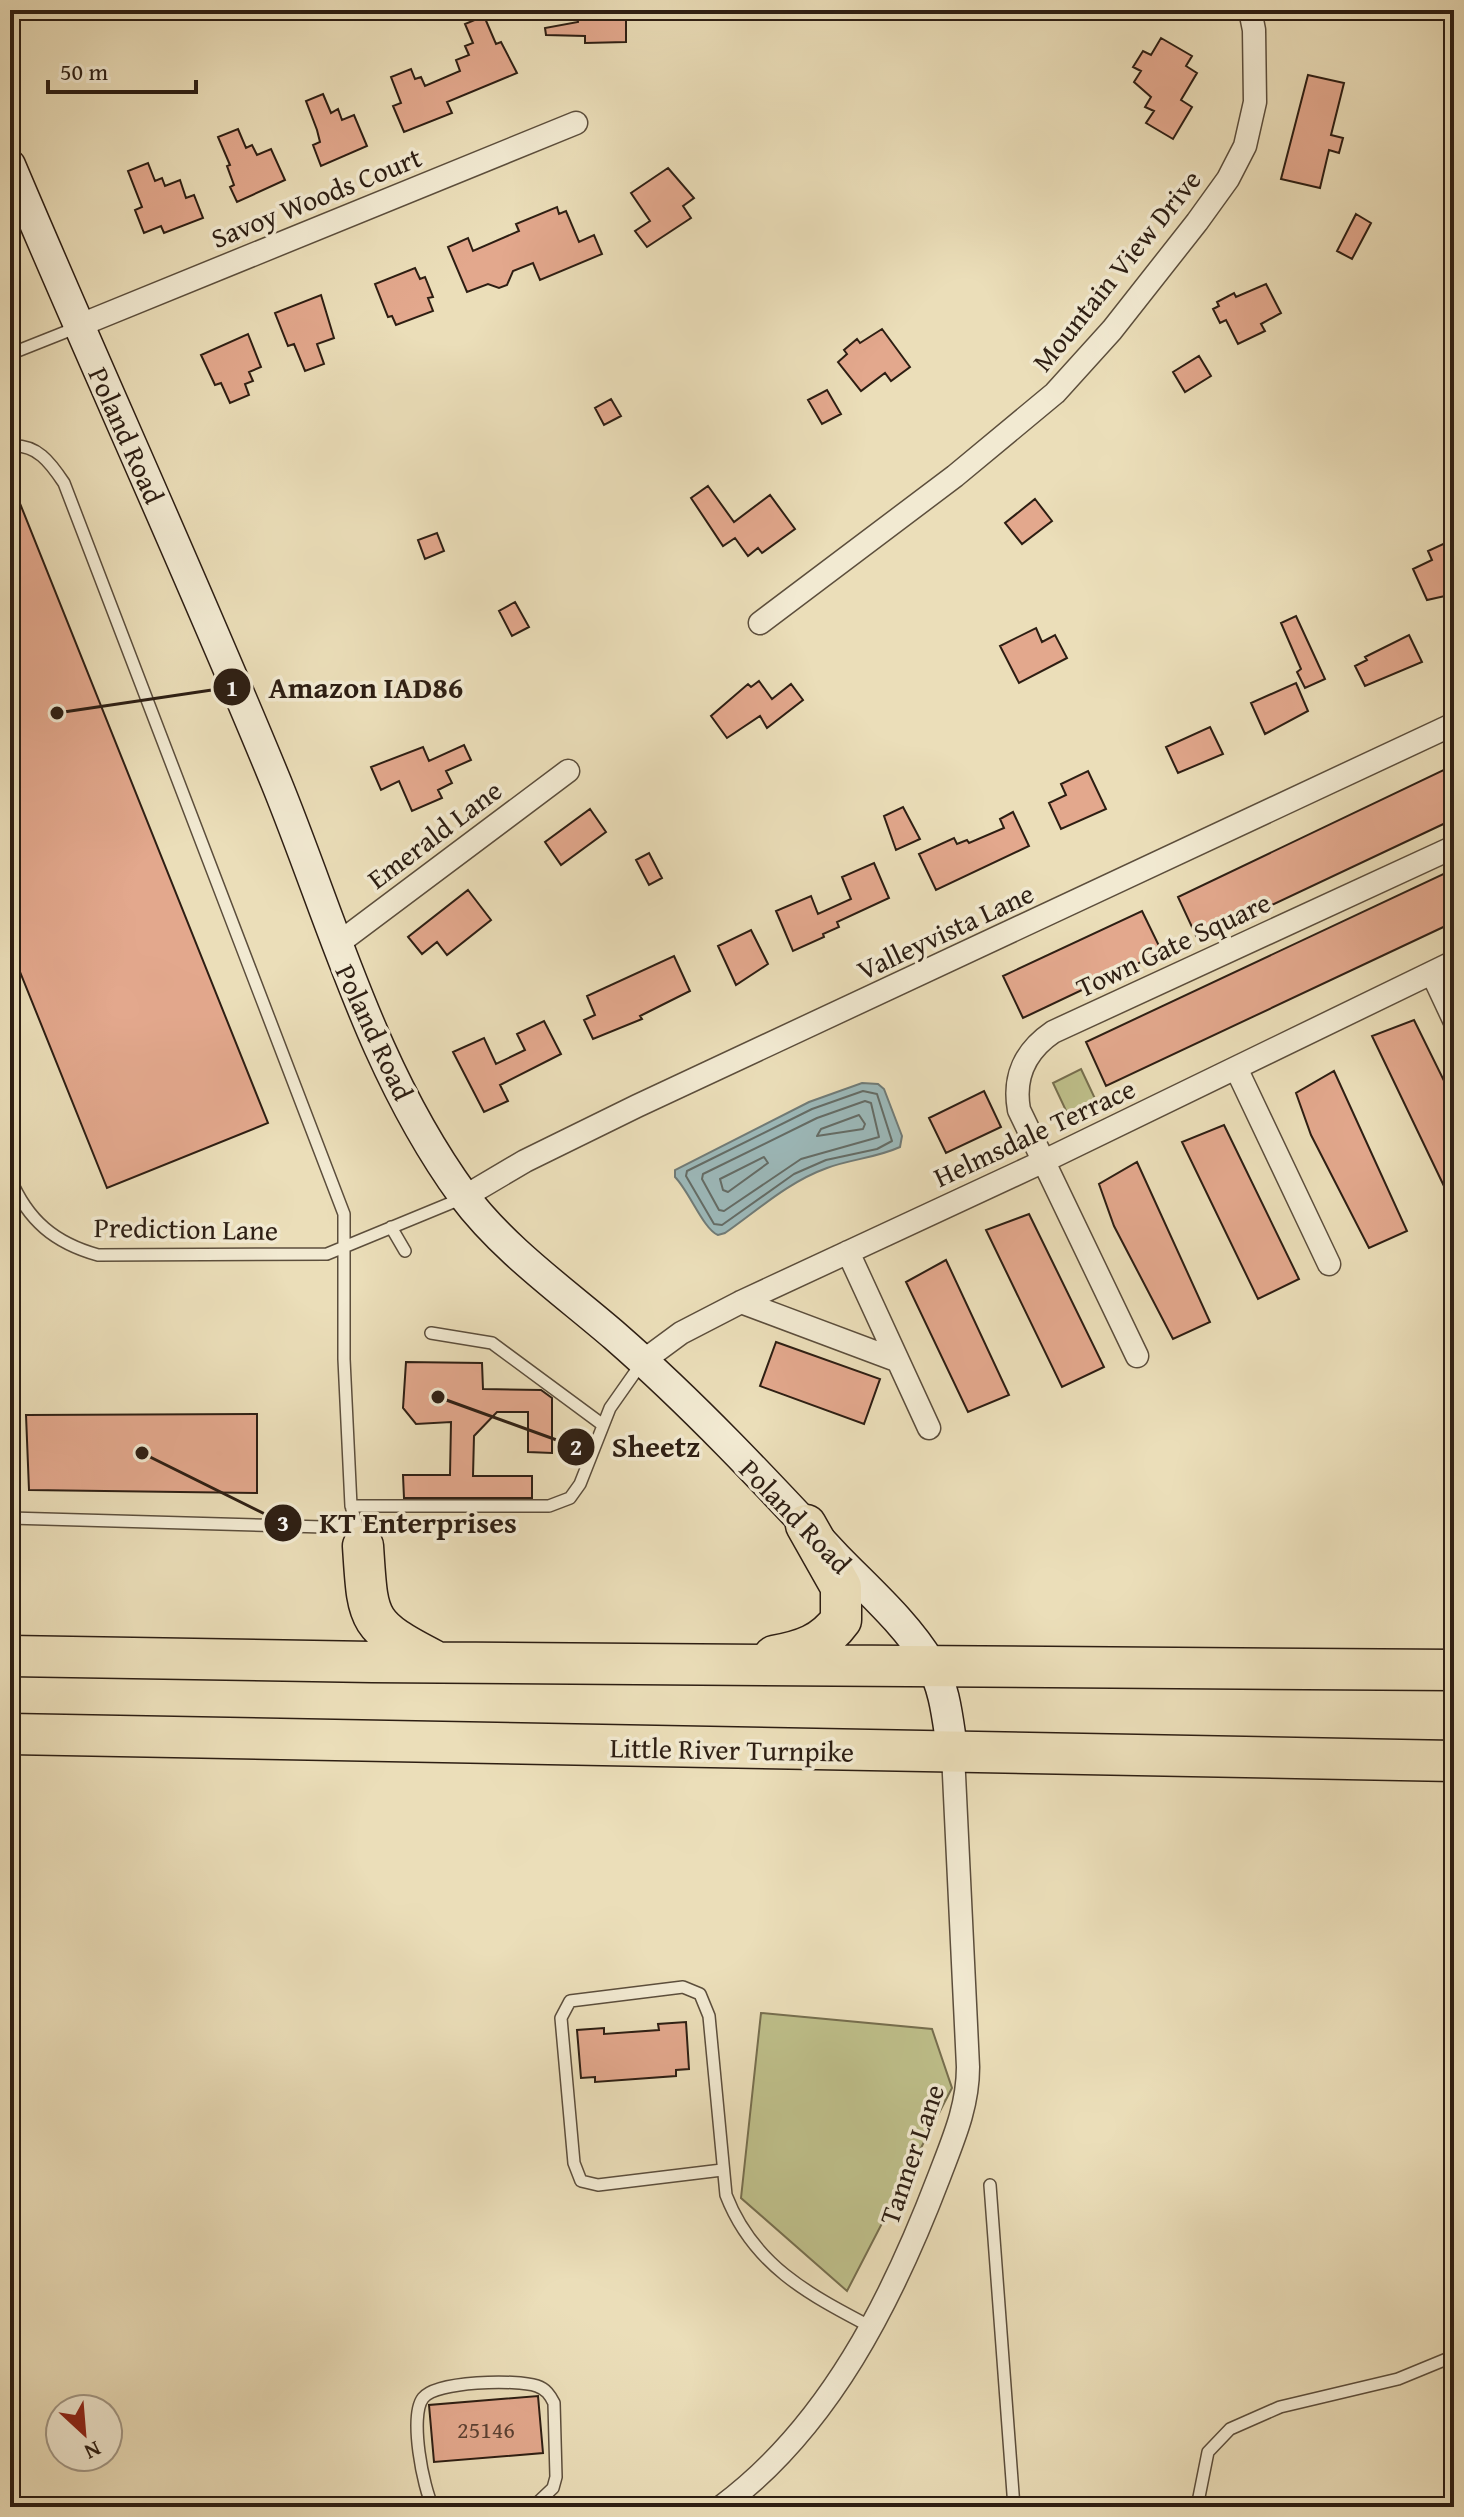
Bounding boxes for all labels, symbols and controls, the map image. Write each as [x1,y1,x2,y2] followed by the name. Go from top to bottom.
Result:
[48,44,196,94] scale bar
[60,54,108,89] text: 50 m
[205,136,428,258] street label: Savoy Woods Court
[1022,160,1210,380] street label: Mountain View Drive
[79,360,175,510] street label: Poland Road
[212,660,479,714] callout: Amazon IAD86
[269,665,463,709] text: Amazon IAD86
[226,670,238,705] text: 1
[358,770,510,898] street label: Emerald Lane
[850,872,1040,990] street label: Valleyvista Lane
[1069,881,1277,1007] street label: Town Gate Square
[326,957,424,1107] street label: Poland Road
[926,1067,1142,1197] street label: Helmsdale Terrace
[94,1206,278,1250] street label: Prediction Lane
[556,1420,716,1474] callout: Sheetz
[612,1424,700,1468] text: Sheetz
[570,1429,582,1464] text: 2
[731,1449,861,1583] street label: Poland Road
[263,1496,532,1550] callout: KT Enterprises
[319,1500,517,1544] text: KT Enterprises
[277,1505,289,1540] text: 3
[609,1726,855,1772] street label: Little River Turnpike
[868,2078,954,2230] street label: Tanner Lane
[44,2393,124,2473] north arrow
[457,2412,515,2447] house number: 25146
[79,2433,106,2469] text: N

